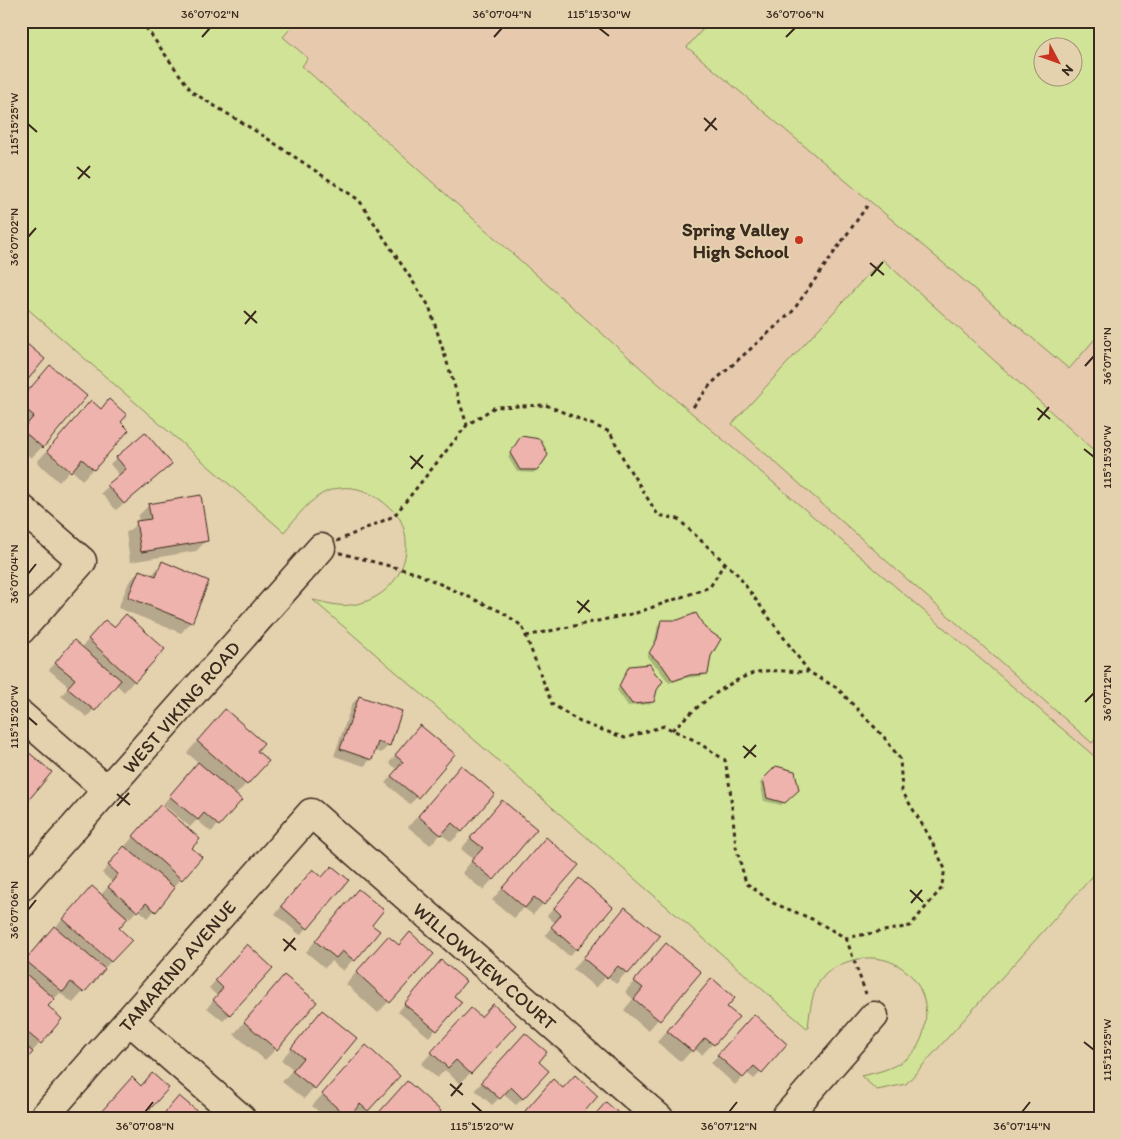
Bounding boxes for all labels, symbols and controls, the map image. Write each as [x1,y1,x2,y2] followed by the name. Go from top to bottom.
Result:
[181,7,239,21] text: 36°07'02"N
[472,7,532,21] text: 36°07'04"N
[567,7,631,21] text: 115°15'30"W
[766,7,824,21] text: 36°07'06"N
[1034,38,1084,88] north arrow
[1058,61,1077,79] text: N
[7,93,21,155] text: 115°15'25"W
[7,208,21,266] text: 36°07'02"N
[682,218,790,263] place label: Spring Valley High School
[793,234,805,246] marker: Spring Valley High School
[1100,327,1114,385] text: 36°07'10"N
[1100,425,1114,489] text: 115°15'30"W
[7,544,21,604] text: 36°07'04"N
[118,636,245,778] street label: WEST VIKING ROAD
[1100,665,1114,721] text: 36°07'12"N
[7,685,21,749] text: 115°15'20"W
[7,881,21,939] text: 36°07'06"N
[114,896,241,1037] street label: TAMARIND AVENUE
[408,898,561,1035] street label: WILLOWVIEW COURT
[1100,1019,1114,1081] text: 115°15'25"W
[116,1119,174,1133] text: 36°07'08"N
[450,1119,514,1133] text: 115°15'20"W
[701,1119,757,1133] text: 36°07'12"N
[993,1119,1051,1133] text: 36°07'14"N

